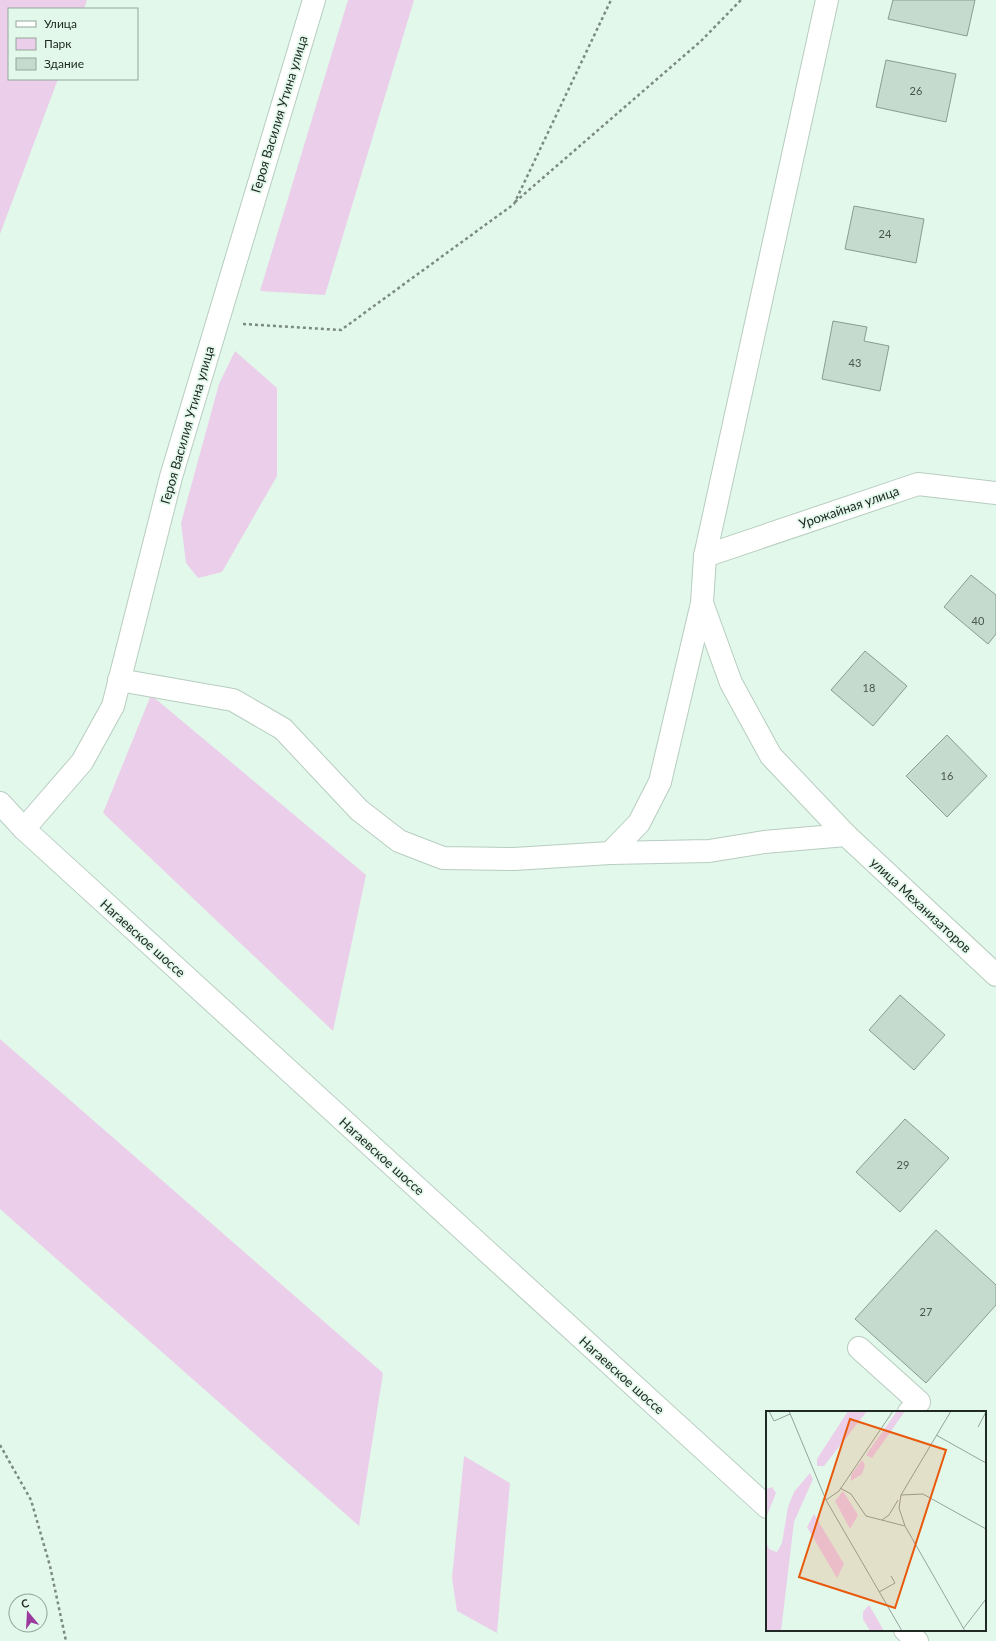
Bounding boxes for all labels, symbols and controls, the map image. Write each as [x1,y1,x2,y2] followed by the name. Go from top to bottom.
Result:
[8,8,138,80] legend
[44,16,77,31] text: Улица
[247,33,311,195] street label: Героя Василия Утина улица
[44,36,72,51] text: Парк
[44,56,84,71] text: Здание
[910,84,922,97] house number: 26
[879,227,892,240] house number: 24
[157,344,217,506] street label: Героя Василия Утина улица
[849,356,861,369] house number: 43
[797,482,901,532] street label: Урожайная улица
[972,614,985,627] house number: 40
[863,681,875,694] house number: 18
[941,769,953,782] house number: 16
[867,854,975,956] street label: улица Механизаторов
[97,896,189,980] street label: Нагаевское шоссе
[336,1114,428,1198] street label: Нагаевское шоссе
[897,1158,909,1171] house number: 29
[920,1305,932,1318] house number: 27
[576,1333,668,1417] street label: Нагаевское шоссе
[766,1411,986,1631] inset map
[8,1593,48,1633] north arrow
[19,1595,31,1610] text: С

